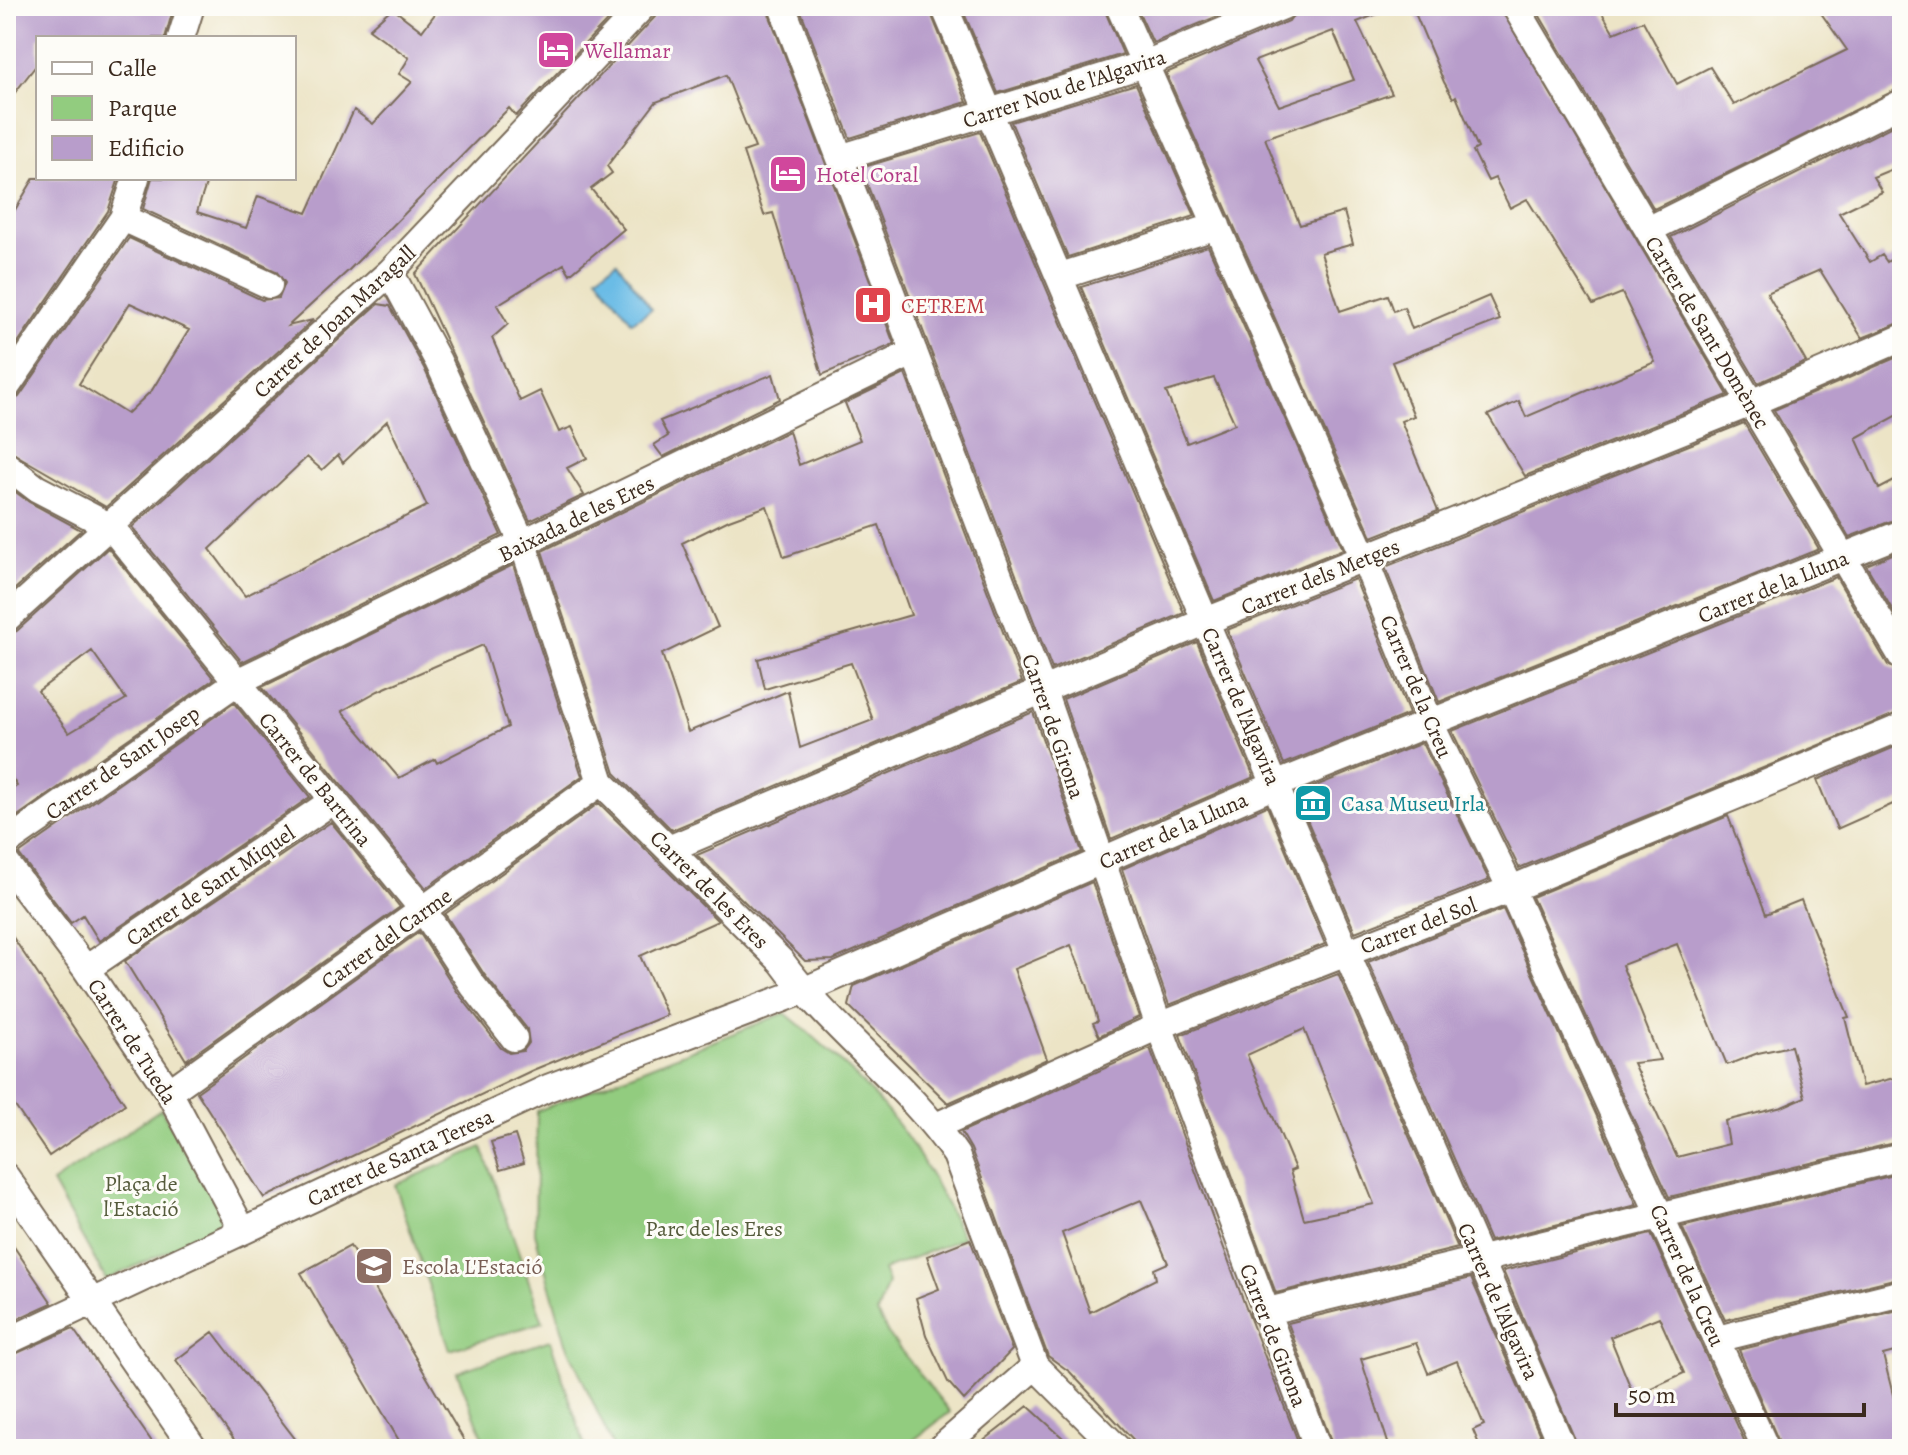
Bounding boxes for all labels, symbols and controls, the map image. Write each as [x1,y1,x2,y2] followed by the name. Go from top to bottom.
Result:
[535,29,577,71] hotel icon: Wellamar
[36,36,296,180] legend
[583,36,671,66] place label: Wellamar
[959,42,1170,136] street label: Carrer Nou de l'Algavira
[108,52,157,84] text: Calle
[108,92,177,124] text: Parque
[108,132,184,164] text: Edificio
[767,153,809,195] hotel icon: Hotel Coral
[816,160,918,190] place label: Hotel Coral
[1638,230,1777,435] street label: Carrer de Sant Domènec
[247,238,422,405] street label: Carrer de Joan Maragall
[852,284,894,326] hospital icon: CETREM
[901,291,985,321] place label: CETREM
[493,468,659,570] street label: Baixada de les Eres
[1237,531,1404,622] street label: Carrer dels Metges
[1694,543,1854,631] street label: Carrer de la Lluna
[1372,610,1460,763] street label: Carrer de la Creu
[1194,623,1288,791] street label: Carrer de l'Algavira
[1014,650,1092,803] street label: Carrer de Girona
[39,698,206,827] street label: Carrer de Sant Josep
[252,706,379,854] street label: Carrer de Bartrina
[1292,782,1334,824] museum icon: Casa Museu Irla
[1094,784,1253,877] street label: Carrer de la Lluna
[1341,789,1486,819] place label: Casa Museu Irla
[120,818,301,954] street label: Carrer de Sant Miquel
[643,824,775,956] street label: Carrer de les Eres
[315,881,458,997] street label: Carrer del Carme
[1356,890,1481,962] street label: Carrer del Sol
[80,973,184,1111] street label: Carrer de Tueda
[302,1101,499,1214] street label: Carrer de Santa Teresa
[103,1169,179,1224] park label: Plaça de l'Estació
[1642,1200,1732,1351] street label: Carrer de la Creu
[645,1214,783,1244] park label: Parc de les Eres
[1450,1218,1546,1385] street label: Carrer de l'Algavira
[353,1245,395,1287] school or university icon: Escola L'Estació
[402,1252,542,1282] place label: Escola L'Estació
[1232,1259,1314,1412] street label: Carrer de Girona
[1616,1367,1864,1417] scale bar
[1628,1379,1676,1411] text: 50 m

